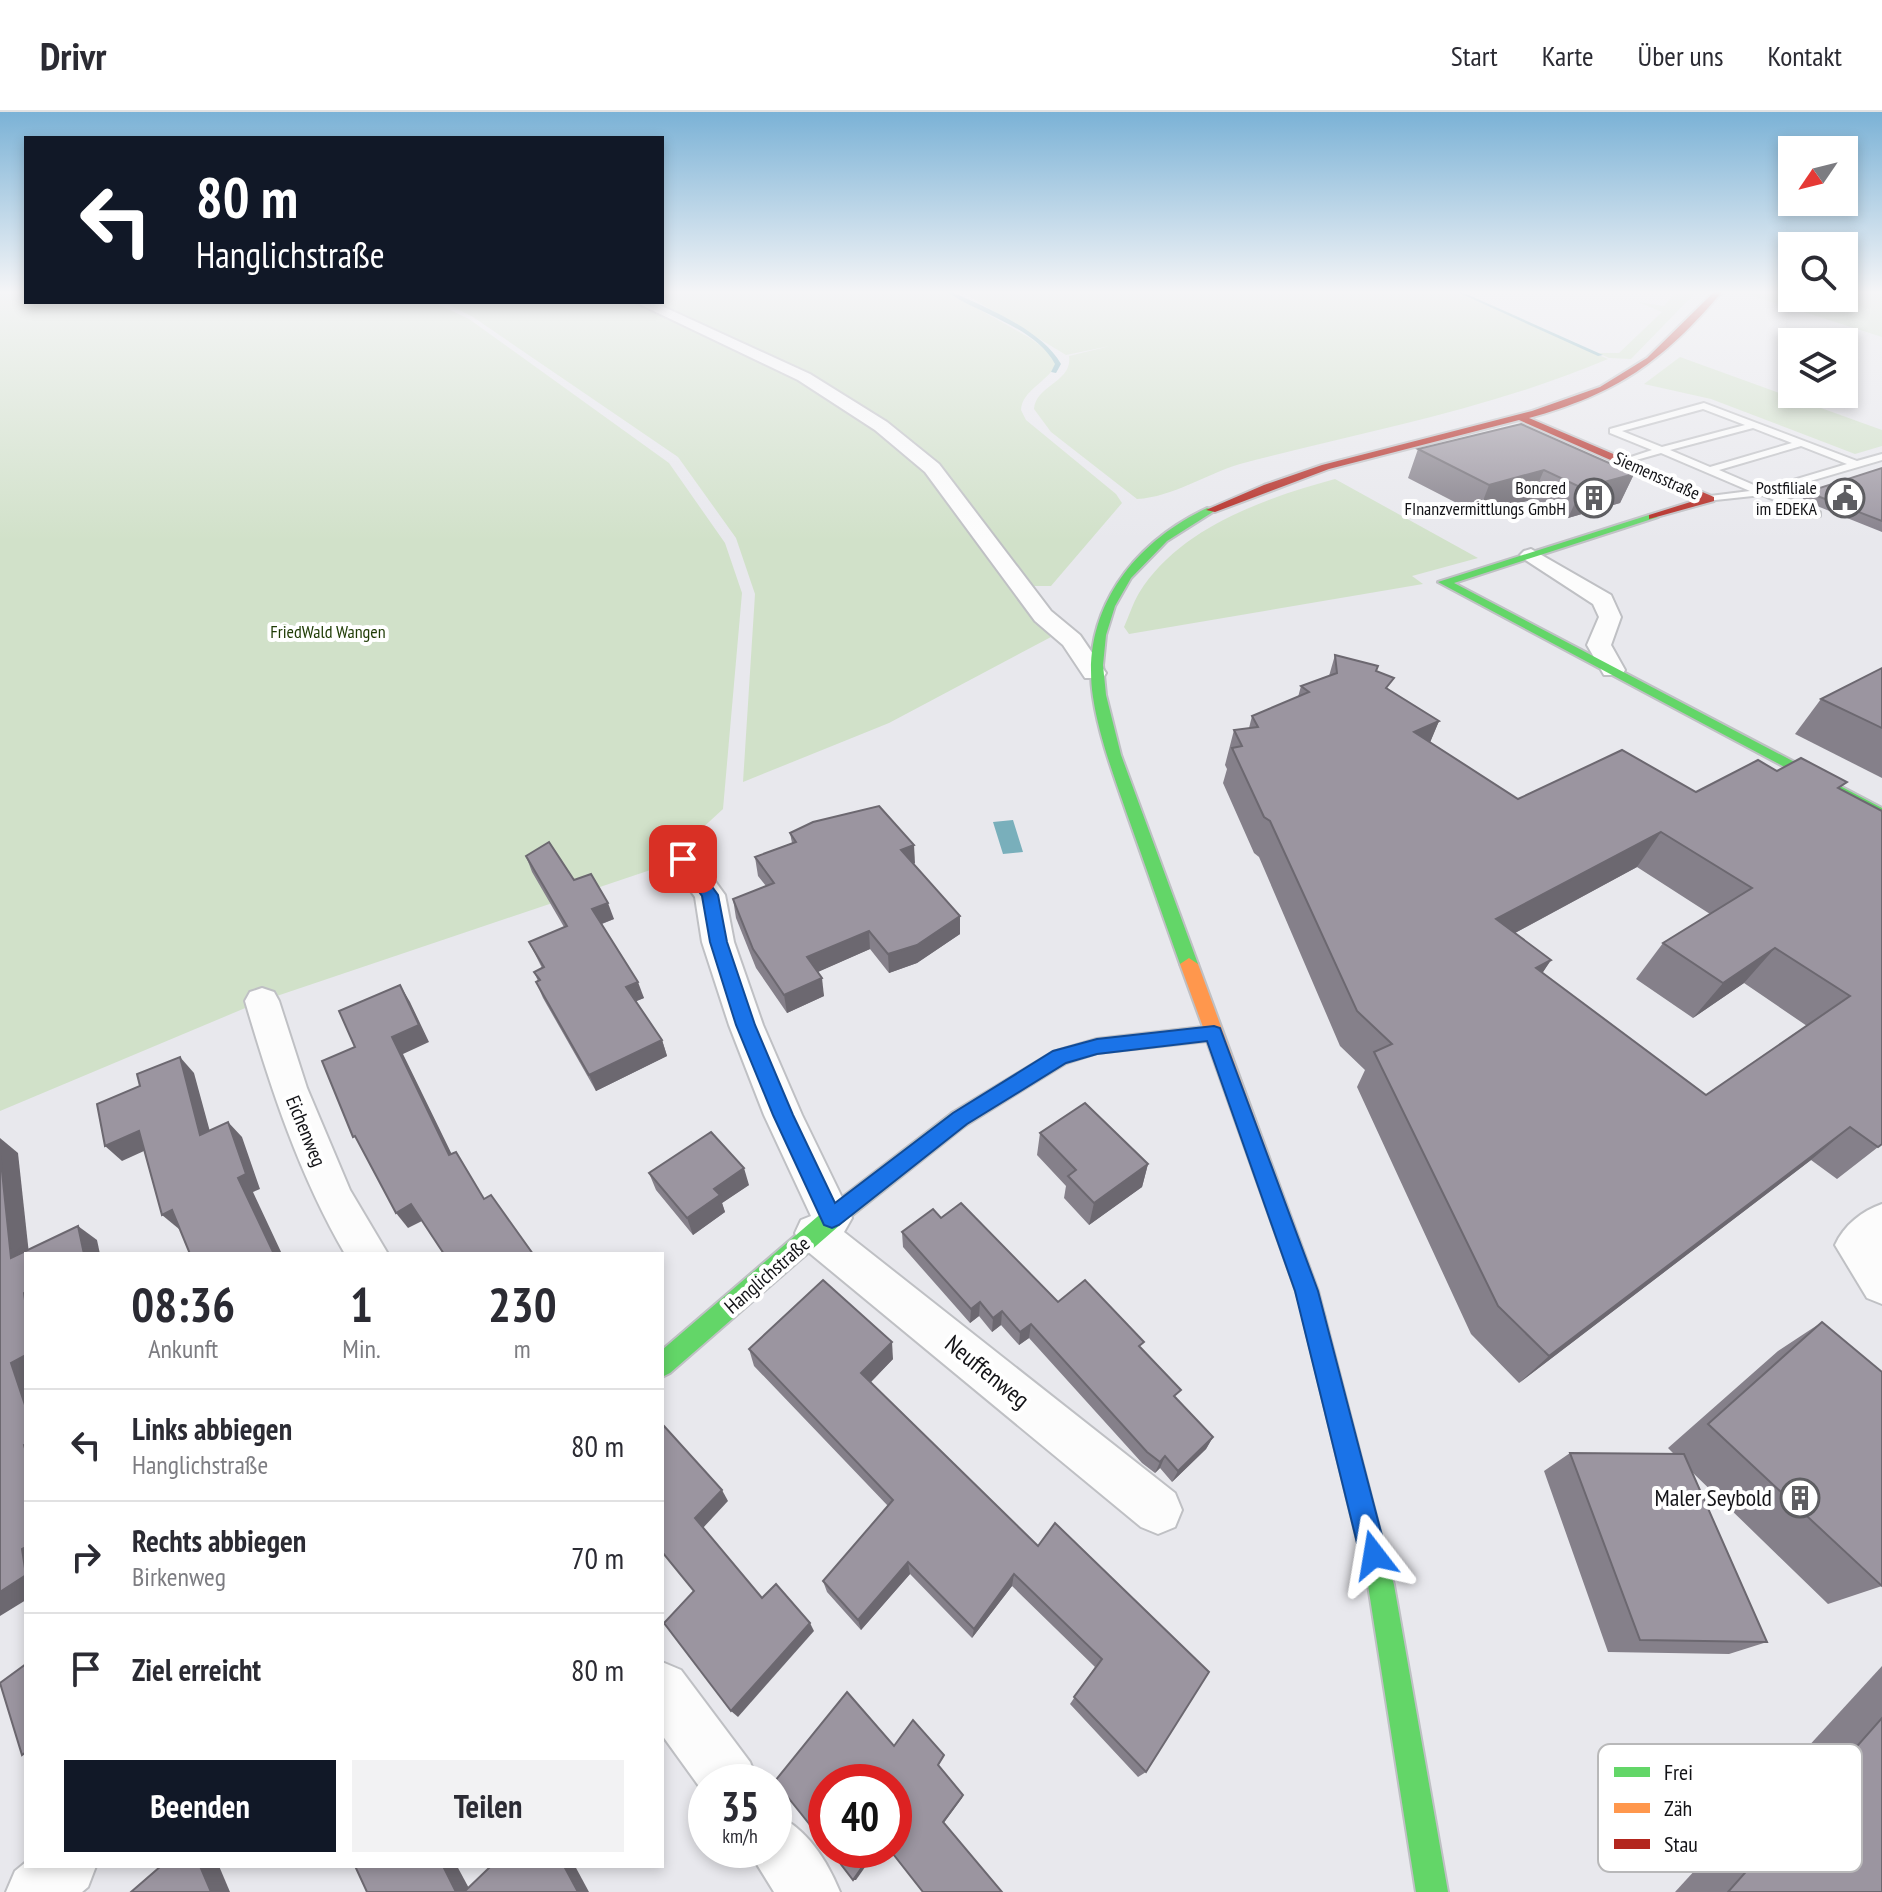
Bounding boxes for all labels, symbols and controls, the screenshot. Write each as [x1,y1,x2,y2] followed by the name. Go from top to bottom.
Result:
[40,31,106,80] text: Drivr
[1451,37,1498,74] text: Start
[1542,37,1594,74] text: Karte
[1638,37,1723,74] text: Über uns
[1767,37,1842,74] text: Kontakt
[1778,136,1858,216] north arrow
[1778,136,1858,408] map controls
[196,161,298,233] text: 80 m
[64,168,168,272] icon: left
[196,231,385,278] text: Hanglichstraße
[1778,232,1858,312] button: search
[1778,328,1858,408] button: layers
[1611,446,1704,505] street label: Siemensstraße
[1405,476,1566,520] place label: Boncred FInanzvermittlungs GmbH
[1756,476,1817,520] place label: Postfiliale im EDEKA
[1573,477,1615,519] building icon: Boncred FInanzvermittlungs GmbH
[1824,477,1866,519] public building icon: Postfiliale im EDEKA
[270,620,386,643] park label: FriedWald Wangen
[649,825,717,893] pin
[661,837,705,881] icon: arrive
[280,1092,332,1170] street label: Eichenweg
[719,1231,815,1319] street label: Hanglichstraße
[131,1273,235,1335] text: 08:36
[350,1273,373,1335] text: 1
[488,1273,557,1335] text: 230
[939,1328,1036,1415] street label: Neuffenweg
[148,1332,218,1365] text: Ankunft
[342,1332,381,1365] text: Min.
[514,1332,531,1365] text: m
[132,1409,292,1448] text: Links abbiegen
[64,1423,108,1467] icon: left
[571,1426,624,1465] text: 80 m
[132,1448,268,1481] text: Hanglichstraße
[1779,1477,1821,1519] building icon: Maler Seybold
[1654,1482,1772,1513] place label: Maler Seybold
[1332,1513,1416,1597] position arrow
[132,1521,306,1560] text: Rechts abbiegen
[64,1535,108,1579] icon: right
[571,1538,624,1577] text: 70 m
[132,1560,226,1593] text: Birkenweg
[64,1647,108,1691] icon: arrive
[132,1650,261,1689] text: Ziel erreicht
[571,1650,624,1689] text: 80 m
[1598,1744,1862,1872] legend
[1664,1758,1693,1786] text: Frei
[64,1760,336,1852] button: Beenden
[352,1760,624,1852] button: Teilen
[808,1764,912,1868] speed limit sign: 40
[721,1780,759,1832] text: 35
[1664,1794,1692,1822] text: Zäh
[722,1823,758,1849] text: km/h
[1664,1830,1698,1858] text: Stau

